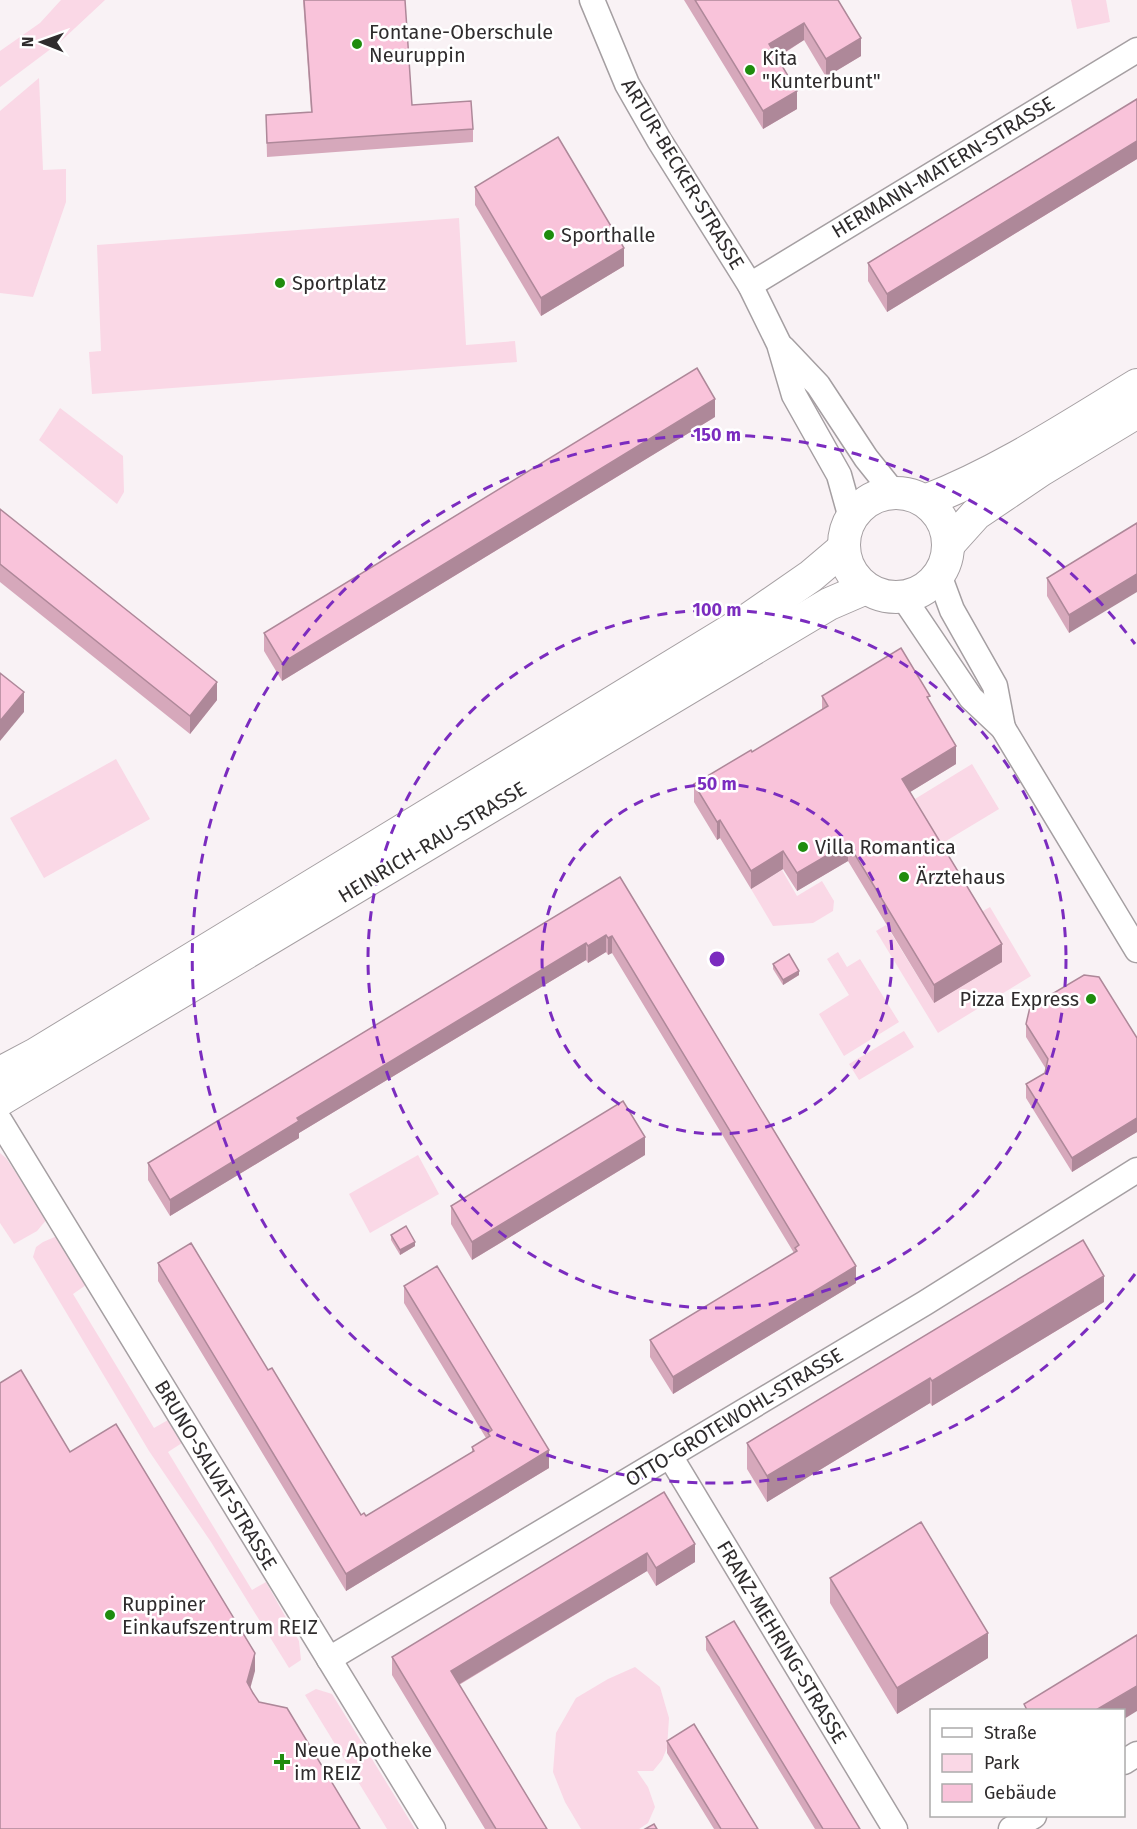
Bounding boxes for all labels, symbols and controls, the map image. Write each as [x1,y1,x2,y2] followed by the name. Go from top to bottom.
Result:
[12,12,72,72] north arrow
[369,20,553,67] place label: Fontane-Oberschule Neuruppin
[18,36,37,47] text: N
[350,37,364,51] marker: Fontane-Oberschule Neuruppin
[762,46,881,93] place label: Kita "Kunterbunt"
[743,63,757,77] marker: Kita "Kunterbunt"
[617,74,749,274] street label: ARTUR-BECKER-STRASSE
[827,91,1059,243] street label: HERMANN-MATERN-STRASSE
[561,223,655,247] place label: Sporthalle
[542,228,556,242] marker: Sporthalle
[292,271,386,295] place label: Sportplatz
[273,276,287,290] marker: Sportplatz
[693,424,741,446] text: 150 m
[693,599,741,621] text: 100 m
[697,773,737,795] text: 50 m
[334,776,530,908] street label: HEINRICH-RAU-STRASSE
[815,835,956,859] place label: Villa Romantica
[796,840,810,854] marker: Villa Romantica
[916,865,1005,889] place label: Ärztehaus
[897,870,911,884] marker: Ärztehaus
[707,949,727,969] centre of rings
[960,987,1079,1011] place label: Pizza Express
[1084,992,1098,1006] marker: Pizza Express
[621,1342,847,1492] street label: OTTO-GROTEWOHL-STRASSE
[150,1376,282,1574] street label: BRUNO-SALVAT-STRASSE
[712,1536,852,1748] street label: FRANZ-MEHRING-STRASSE
[122,1592,318,1639] place label: Ruppiner Einkaufszentrum REIZ
[103,1608,117,1622] marker: Ruppiner Einkaufszentrum REIZ
[930,1709,1125,1817] legend
[984,1722,1037,1744] text: Straße
[294,1738,432,1785] place label: Neue Apotheke im REIZ
[984,1752,1020,1774] text: Park
[275,1755,289,1769] marker: Neue Apotheke im REIZ
[984,1782,1057,1804] text: Gebäude

